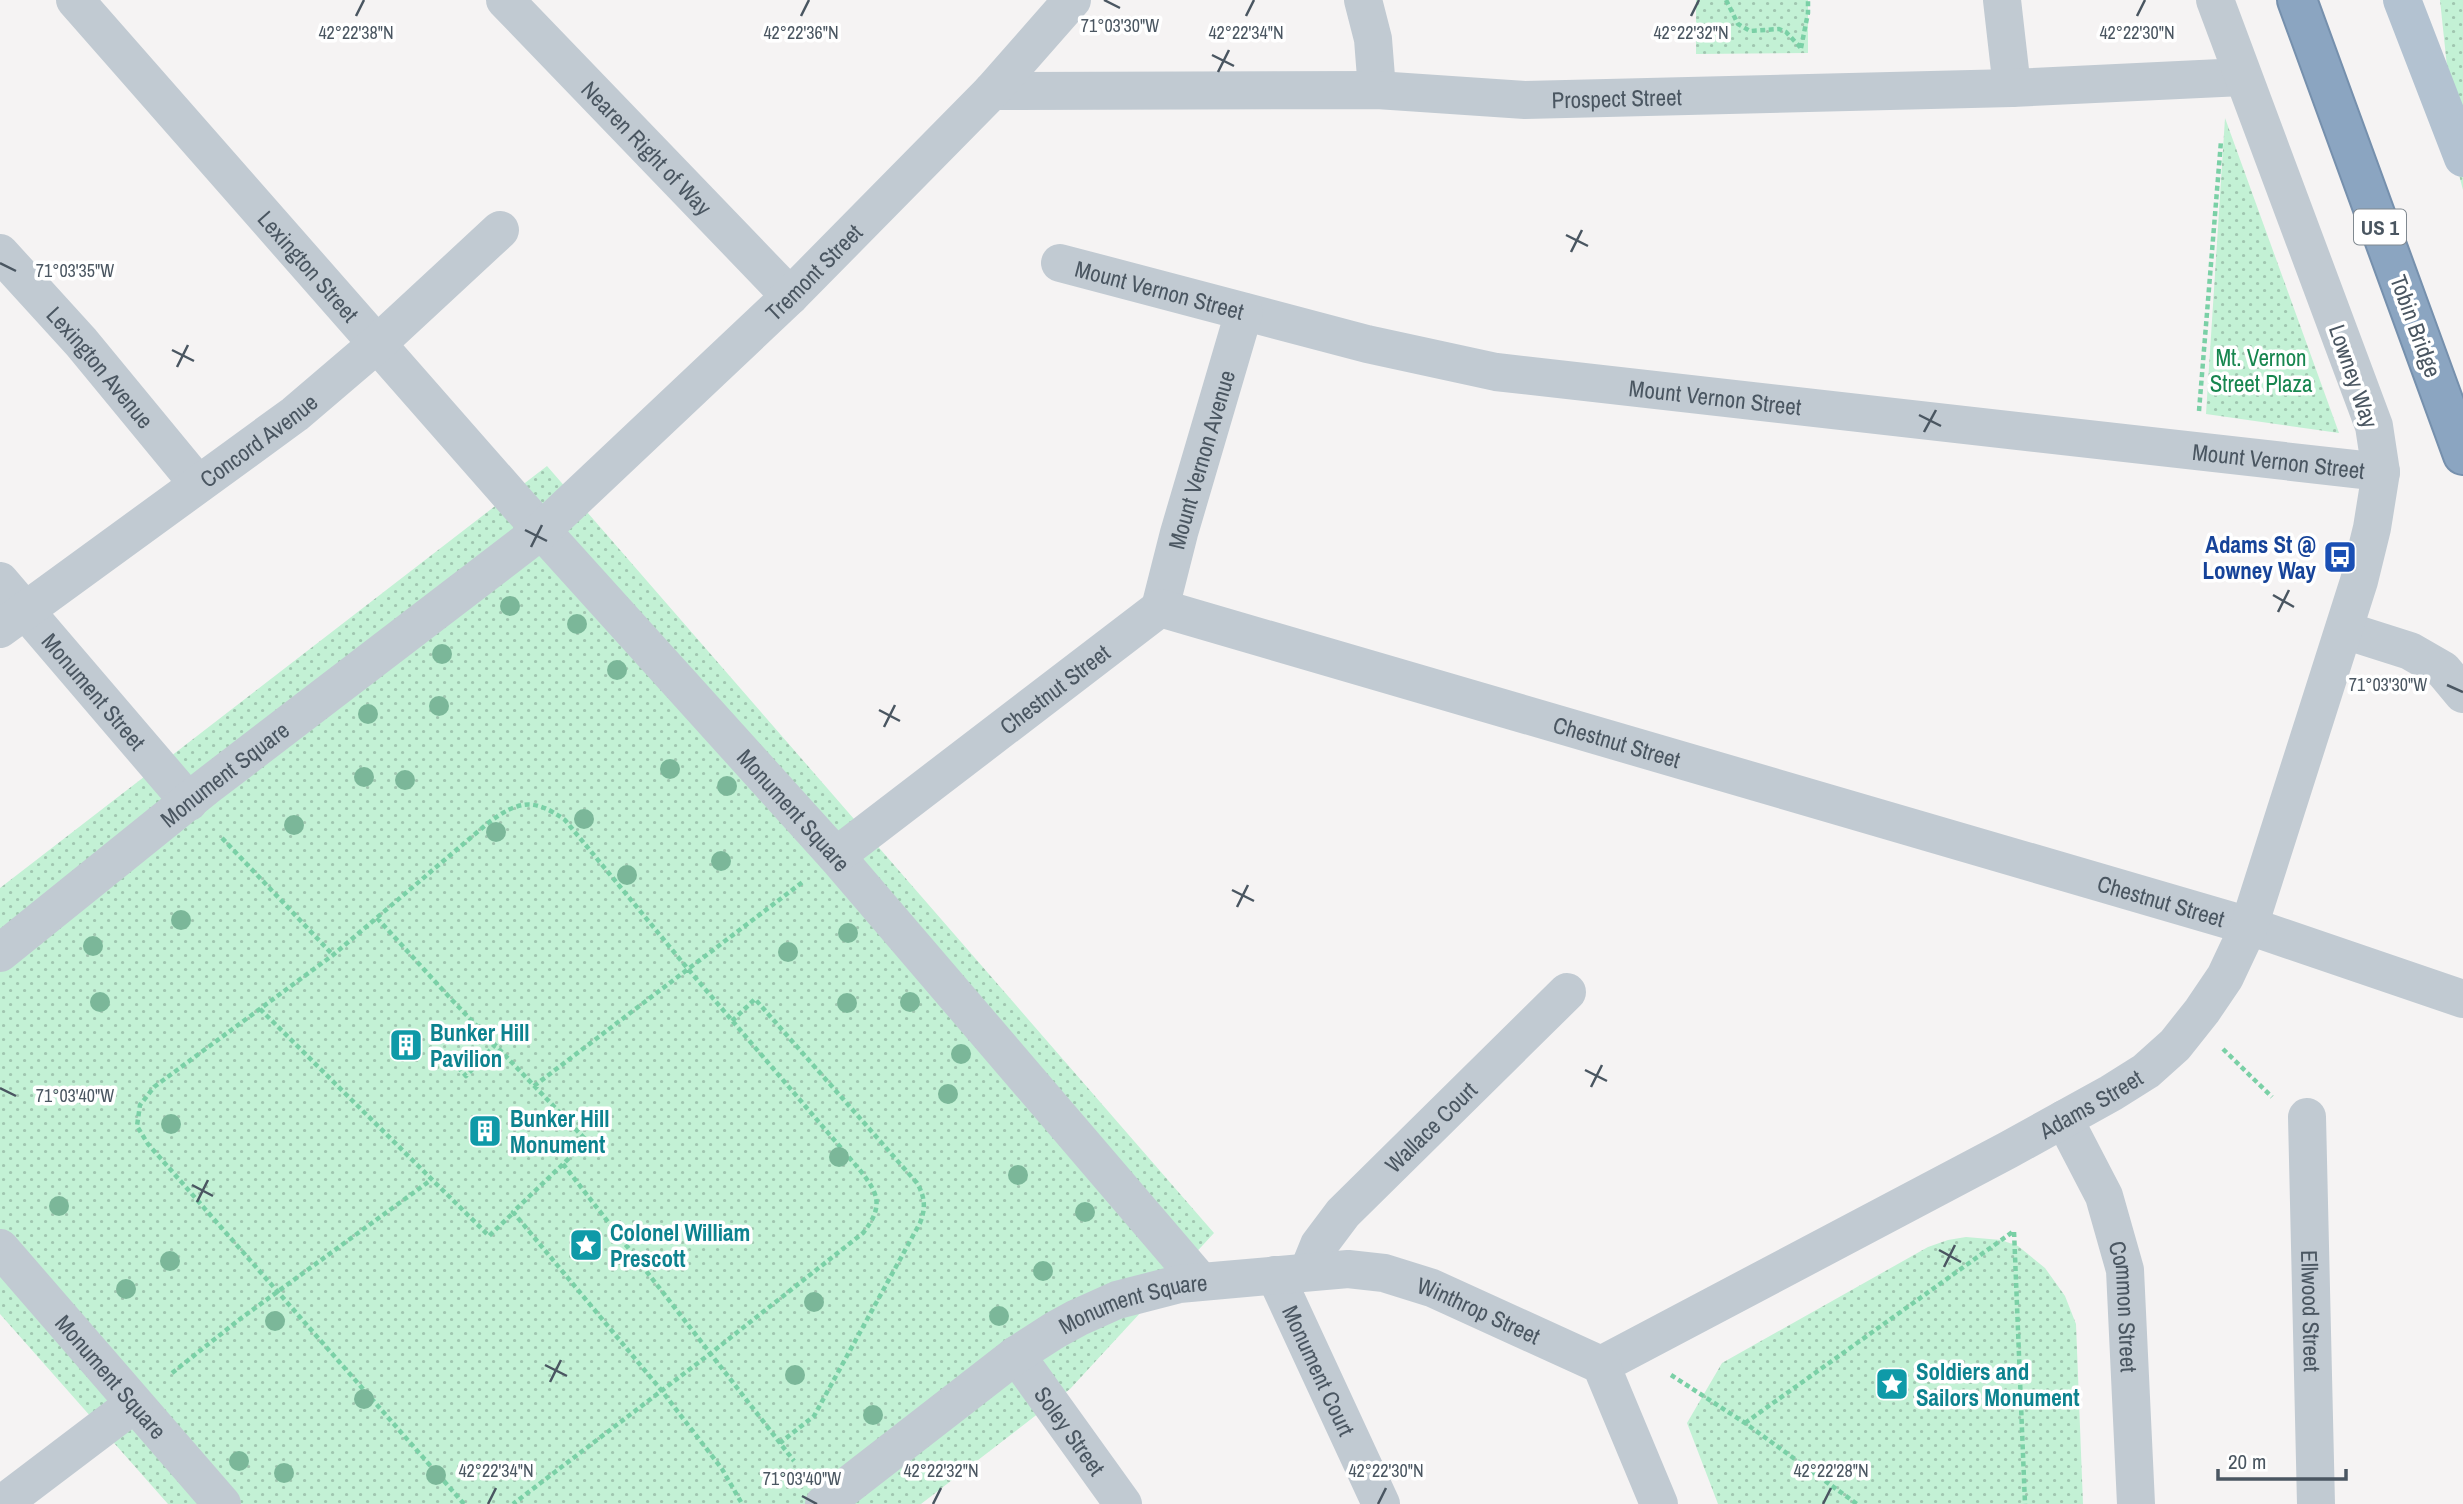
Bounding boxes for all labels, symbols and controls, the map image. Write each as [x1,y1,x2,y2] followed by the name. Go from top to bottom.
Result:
[1081,13,1159,38] text: 71°03'30"W
[318,20,394,45] text: 42°22'38"N
[763,20,839,45] text: 42°22'36"N
[1208,20,1284,45] text: 42°22'34"N
[1653,20,1729,45] text: 42°22'32"N
[2099,20,2175,45] text: 42°22'30"N
[575,74,720,222] street label: Nearen Right of Way
[1551,81,1682,115] street label: Prospect Street
[251,204,366,328] street label: Lexington Street
[2354,210,2406,244] road number: US 1
[758,217,868,327] street label: Tremont Street
[1072,252,1247,326] street label: Mount Vernon Street
[36,258,114,283] text: 71°03'35"W
[2383,270,2449,382] street label: Tobin Bridge
[40,299,161,435] street label: Lexington Avenue
[2322,320,2386,432] street label: Lowney Way
[2210,342,2313,399] park label: Mt. Vernon Street Plaza
[1160,366,1242,552] street label: Mount Vernon Avenue
[1627,372,1803,422] street label: Mount Vernon Street
[193,386,324,494] street label: Concord Avenue
[2191,435,2366,486] street label: Mount Vernon Street
[2202,529,2317,586] place label: Adams St @ Lowney Way
[2321,538,2359,576] bus stop icon: Adams St @ Lowney Way
[35,626,153,756] street label: Monument Street
[993,637,1116,741] street label: Chestnut Street
[2349,672,2427,697] text: 71°03'30"W
[1550,708,1684,775] street label: Chestnut Street
[153,714,295,834] street label: Monument Square
[731,742,858,878] street label: Monument Square
[2094,867,2228,934] street label: Chestnut Street
[430,1017,530,1074] place label: Bunker Hill Pavilion
[387,1026,425,1064] building icon: Bunker Hill Pavilion
[2032,1062,2148,1146] street label: Adams Street
[1378,1074,1483,1179] street label: Wallace Court
[36,1083,114,1108] text: 71°03'40"W
[510,1103,610,1160] place label: Bunker Hill Monument
[466,1112,504,1150] building icon: Bunker Hill Monument
[610,1217,750,1274] place label: Colonel William Prescott
[567,1226,605,1264] place icon: Colonel William Prescott
[2102,1237,2145,1373] street label: Common Street
[2295,1250,2328,1372] street label: Ellwood Street
[1053,1266,1209,1341] street label: Monument Square
[1413,1269,1545,1351] street label: Winthrop Street
[1276,1300,1363,1441] street label: Monument Court
[49,1308,174,1445] street label: Monument Square
[1916,1356,2079,1413] place label: Soldiers and Sailors Monument
[1873,1365,1911,1403] place icon: Soldiers and Sailors Monument
[1028,1380,1113,1481] street label: Soley Street
[2218,1438,2346,1482] scale bar
[2228,1447,2266,1476] text: 20 m
[458,1458,534,1483] text: 42°22'34"N
[903,1458,979,1483] text: 42°22'32"N
[1348,1458,1424,1483] text: 42°22'30"N
[1793,1458,1869,1483] text: 42°22'28"N
[763,1466,841,1491] text: 71°03'40"W

